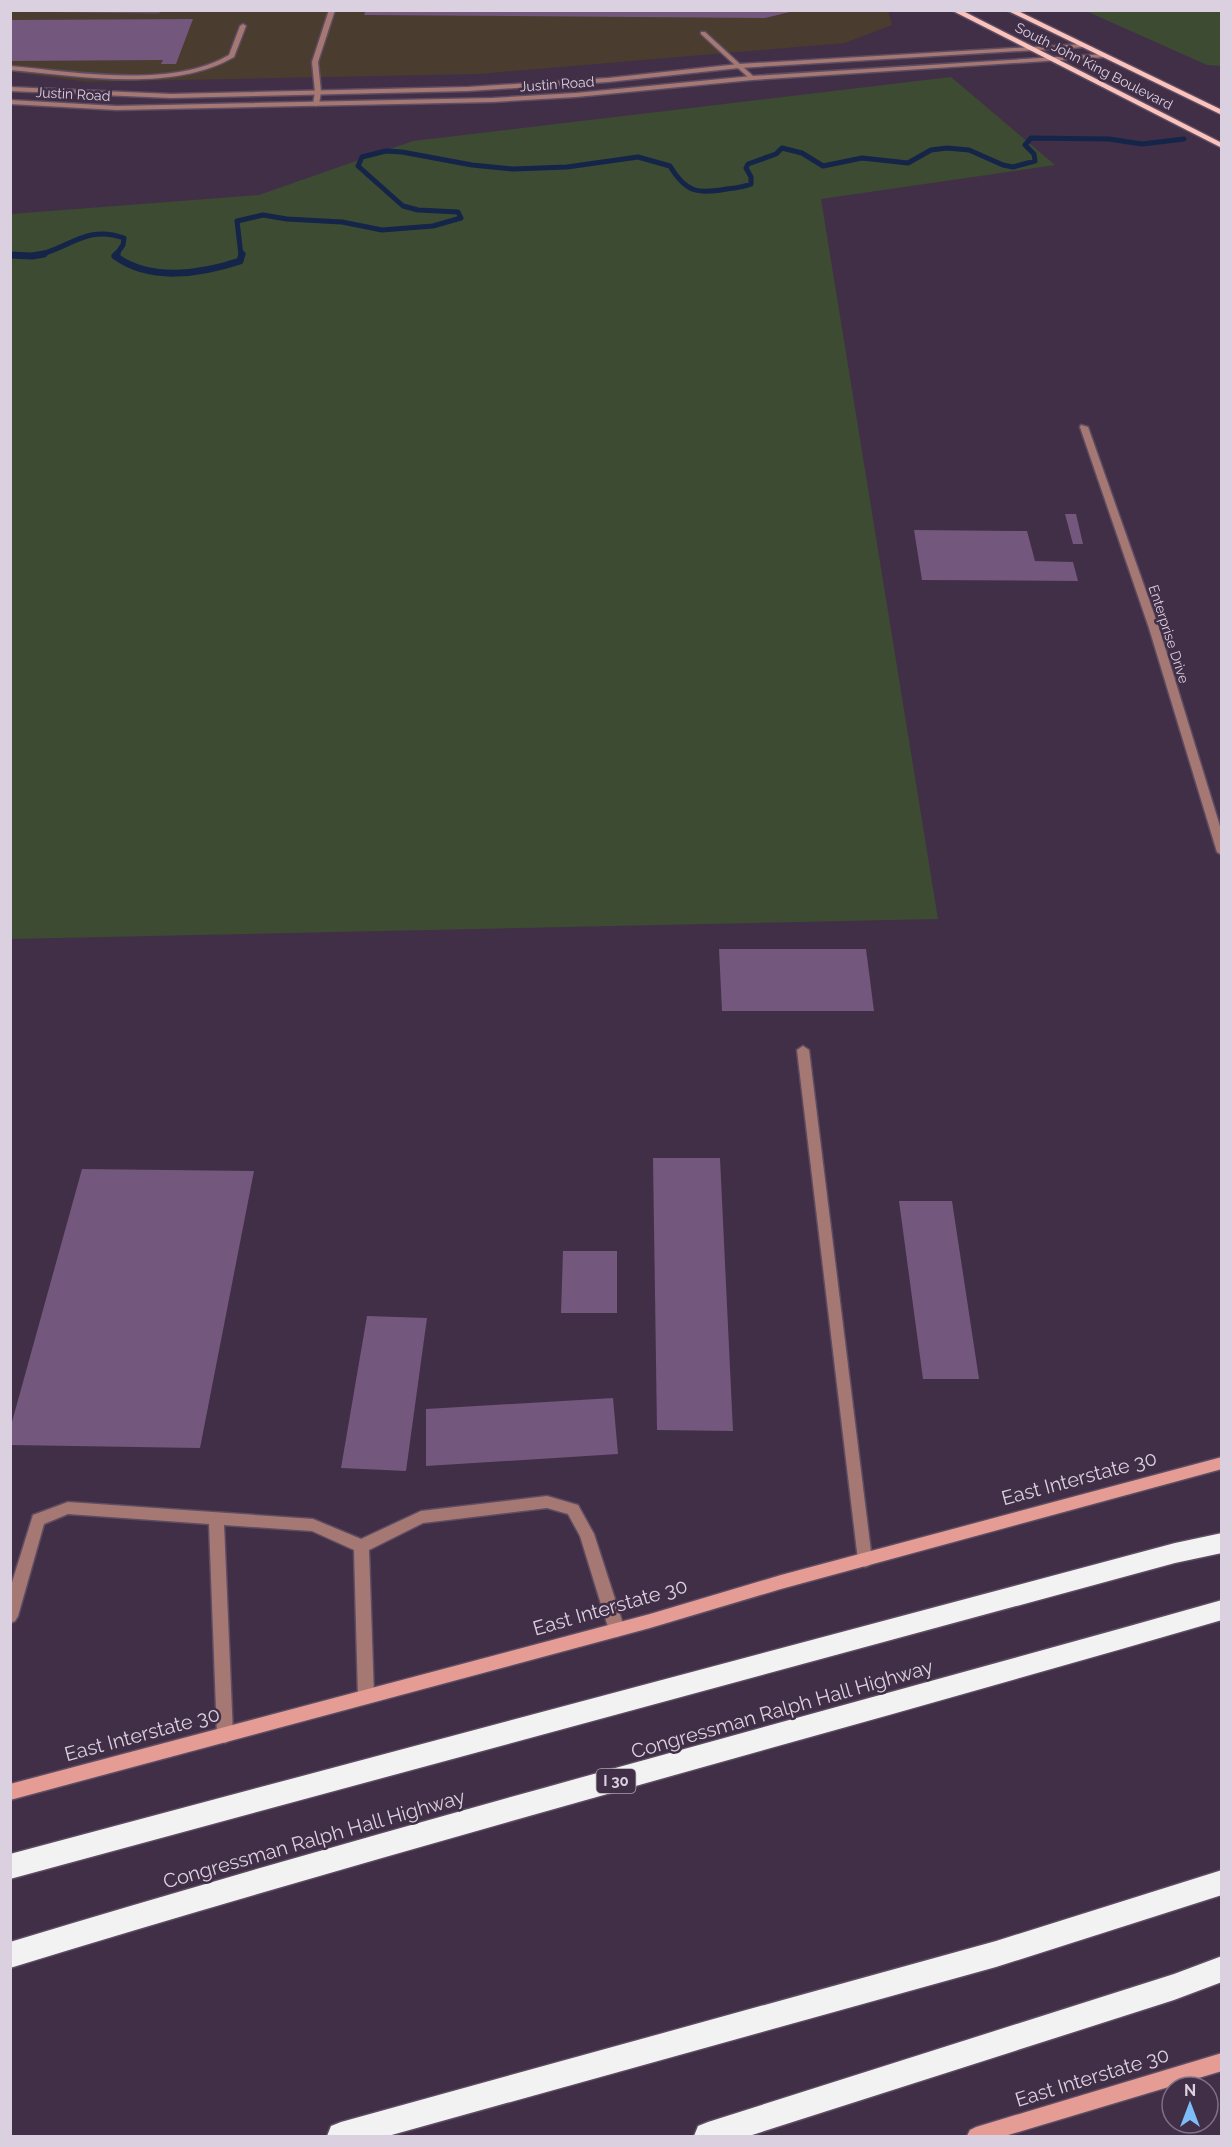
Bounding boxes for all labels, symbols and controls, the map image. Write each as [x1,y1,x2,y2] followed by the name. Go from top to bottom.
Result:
[1013,19,1175,113] street label: South John King Boulevard
[519,73,595,95] street label: Justin Road
[35,84,111,104] street label: Justin Road
[1146,583,1192,685] street label: Enterprise Drive
[999,1446,1159,1510] street label: East Interstate 30
[530,1573,690,1641] street label: East Interstate 30
[628,1654,936,1764] street label: Congressman Ralph Hall Highway
[62,1702,222,1766] street label: East Interstate 30
[596,1769,636,1793] road number: I 30
[160,1784,468,1894] street label: Congressman Ralph Hall Highway
[1012,2042,1172,2112] street label: East Interstate 30
[1160,2075,1220,2135] north arrow
[1184,2081,1196,2100] text: N

